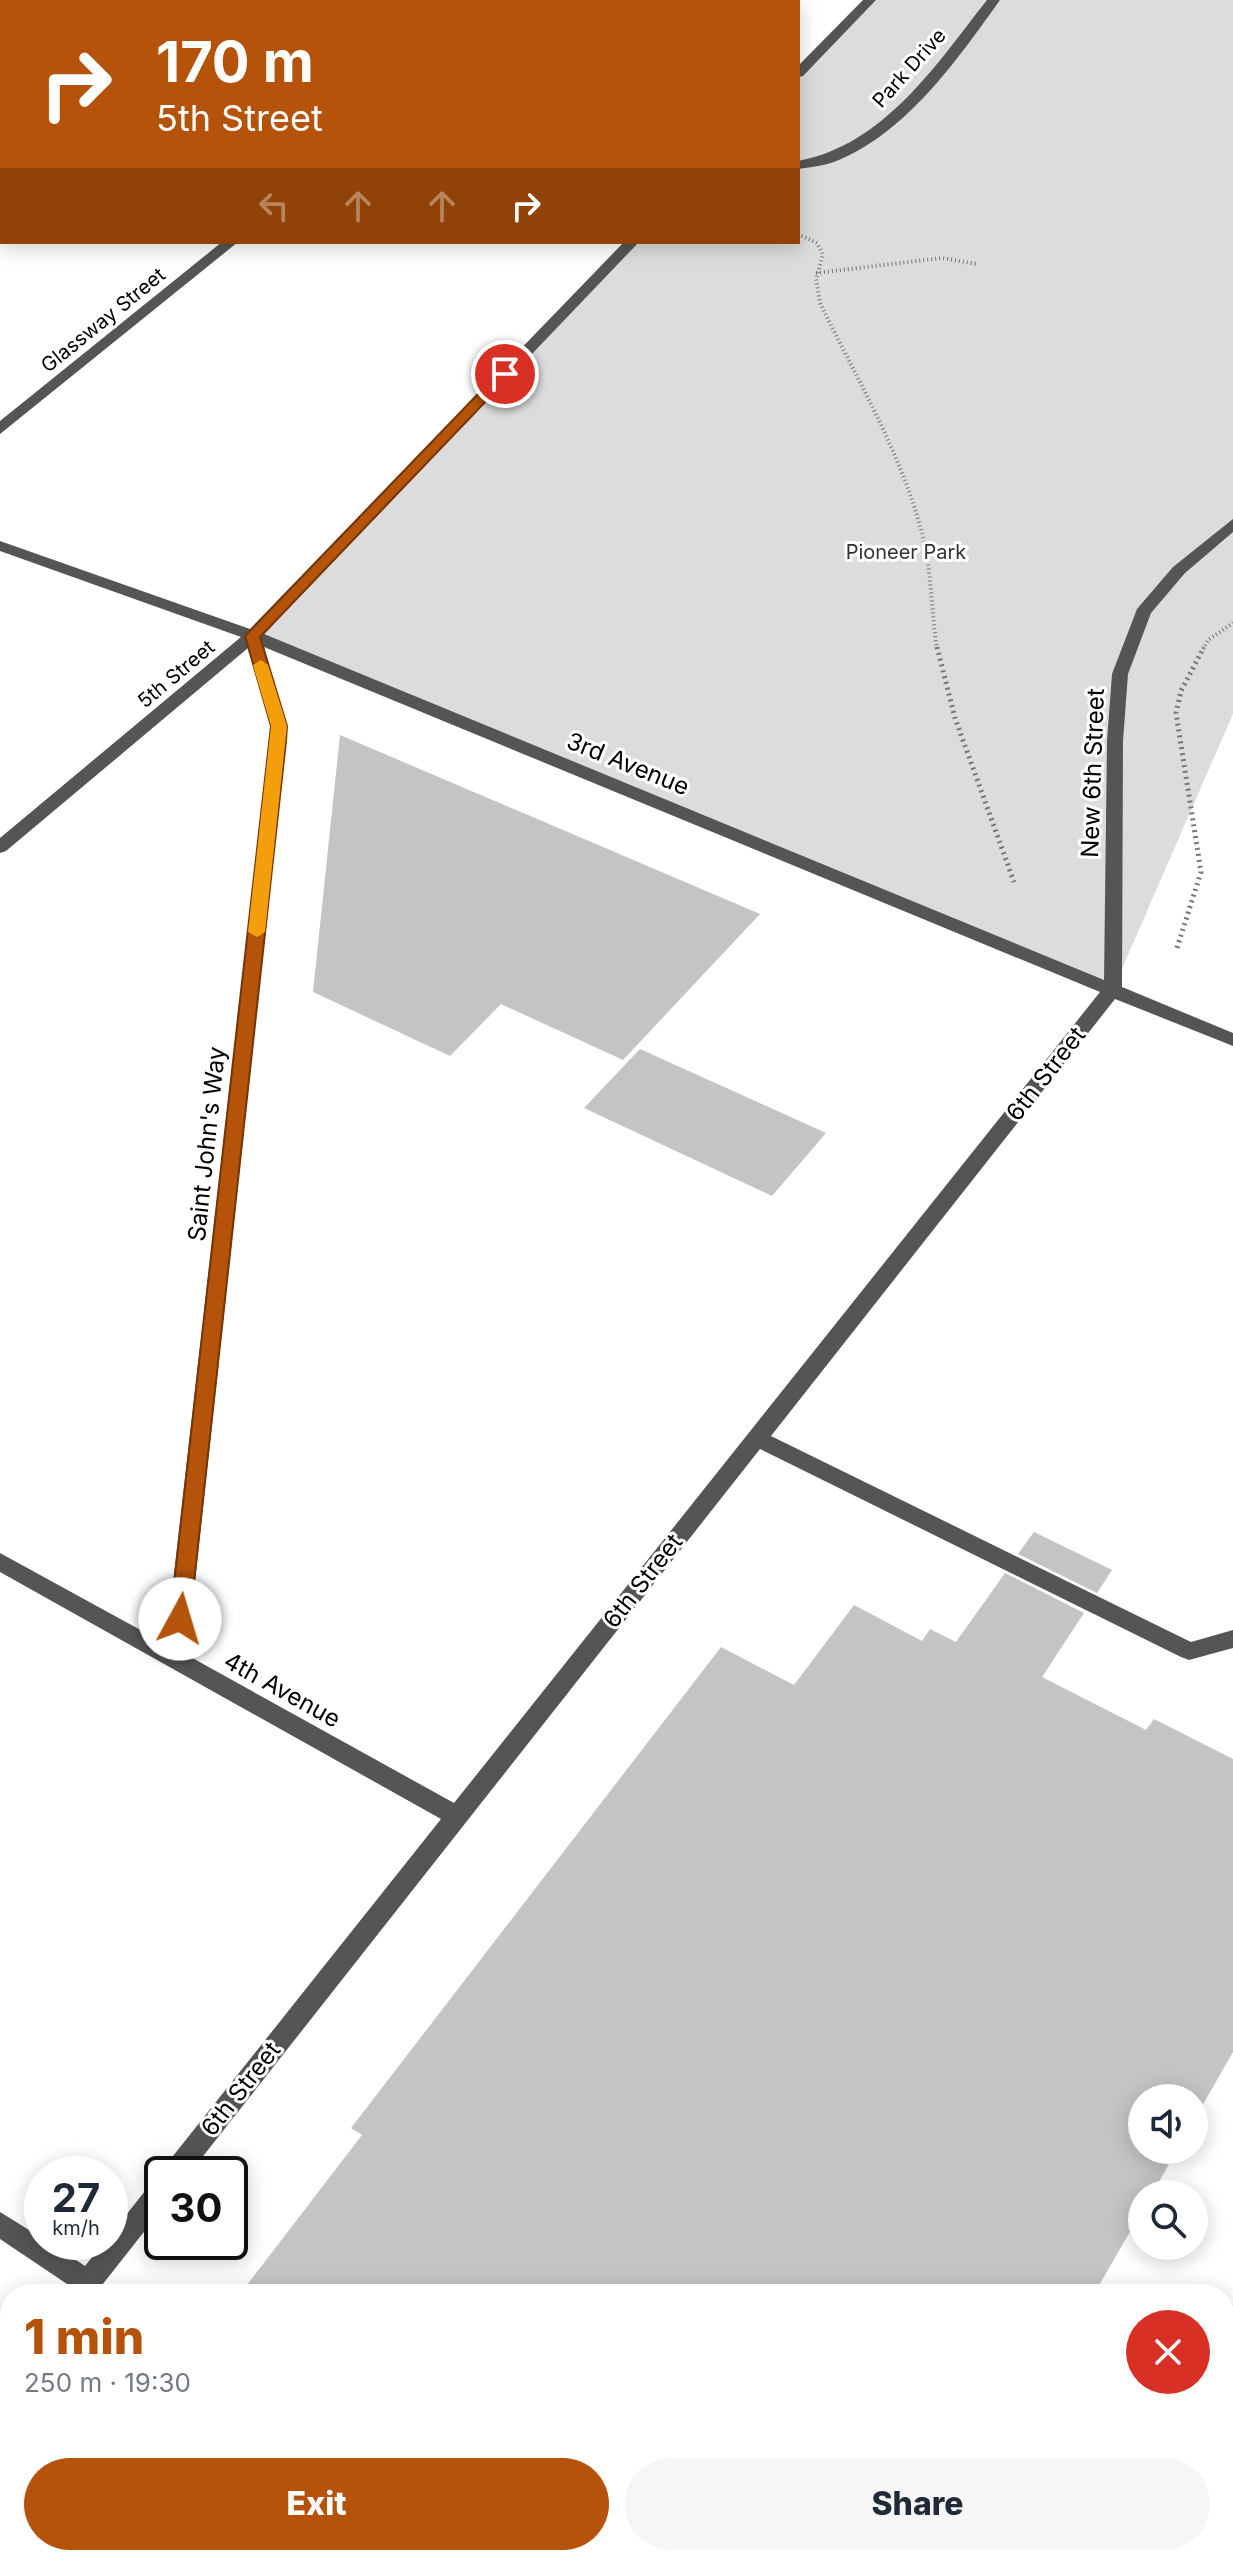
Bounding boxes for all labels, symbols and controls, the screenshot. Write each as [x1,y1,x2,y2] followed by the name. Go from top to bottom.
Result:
[867,24,951,112] street label: Park Drive
[156,28,314,96] text: 170 m
[24,32,128,136] icon: right
[156,96,323,140] text: 5th Street
[252,184,296,228] icon: left
[336,184,380,228] icon: ahead
[420,184,464,228] icon: ahead
[504,184,548,228] icon: right
[36,262,170,377] street label: Glassway Street
[471,340,539,408] pin
[483,352,527,396] icon: arrive
[846,540,966,564] park label: Pioneer Park
[133,635,220,713] street label: 5th Street
[1075,688,1110,858] street label: New 6th Street
[563,726,694,801] street label: 3rd Avenue
[1000,1021,1091,1127] street label: 6th Street
[182,1045,231,1243] street label: Saint John's Way
[597,1528,688,1634] street label: 6th Street
[138,1577,222,1661] position arrow
[219,1646,346,1733] street label: 4th Avenue
[195,2036,286,2142] street label: 6th Street
[1128,2084,1208,2260] map controls
[1128,2084,1208,2164] button: sound
[144,2156,248,2260] speed limit sign: 30
[52,2173,100,2222] text: 27
[1128,2180,1208,2260] button: search
[52,2216,100,2240] text: km/h
[24,2307,144,2366] text: 1 min
[1126,2310,1210,2394] button: close
[24,2367,191,2398] text: 250 m · 19:30
[24,2458,609,2550] button: Exit
[625,2458,1210,2550] button: Share

